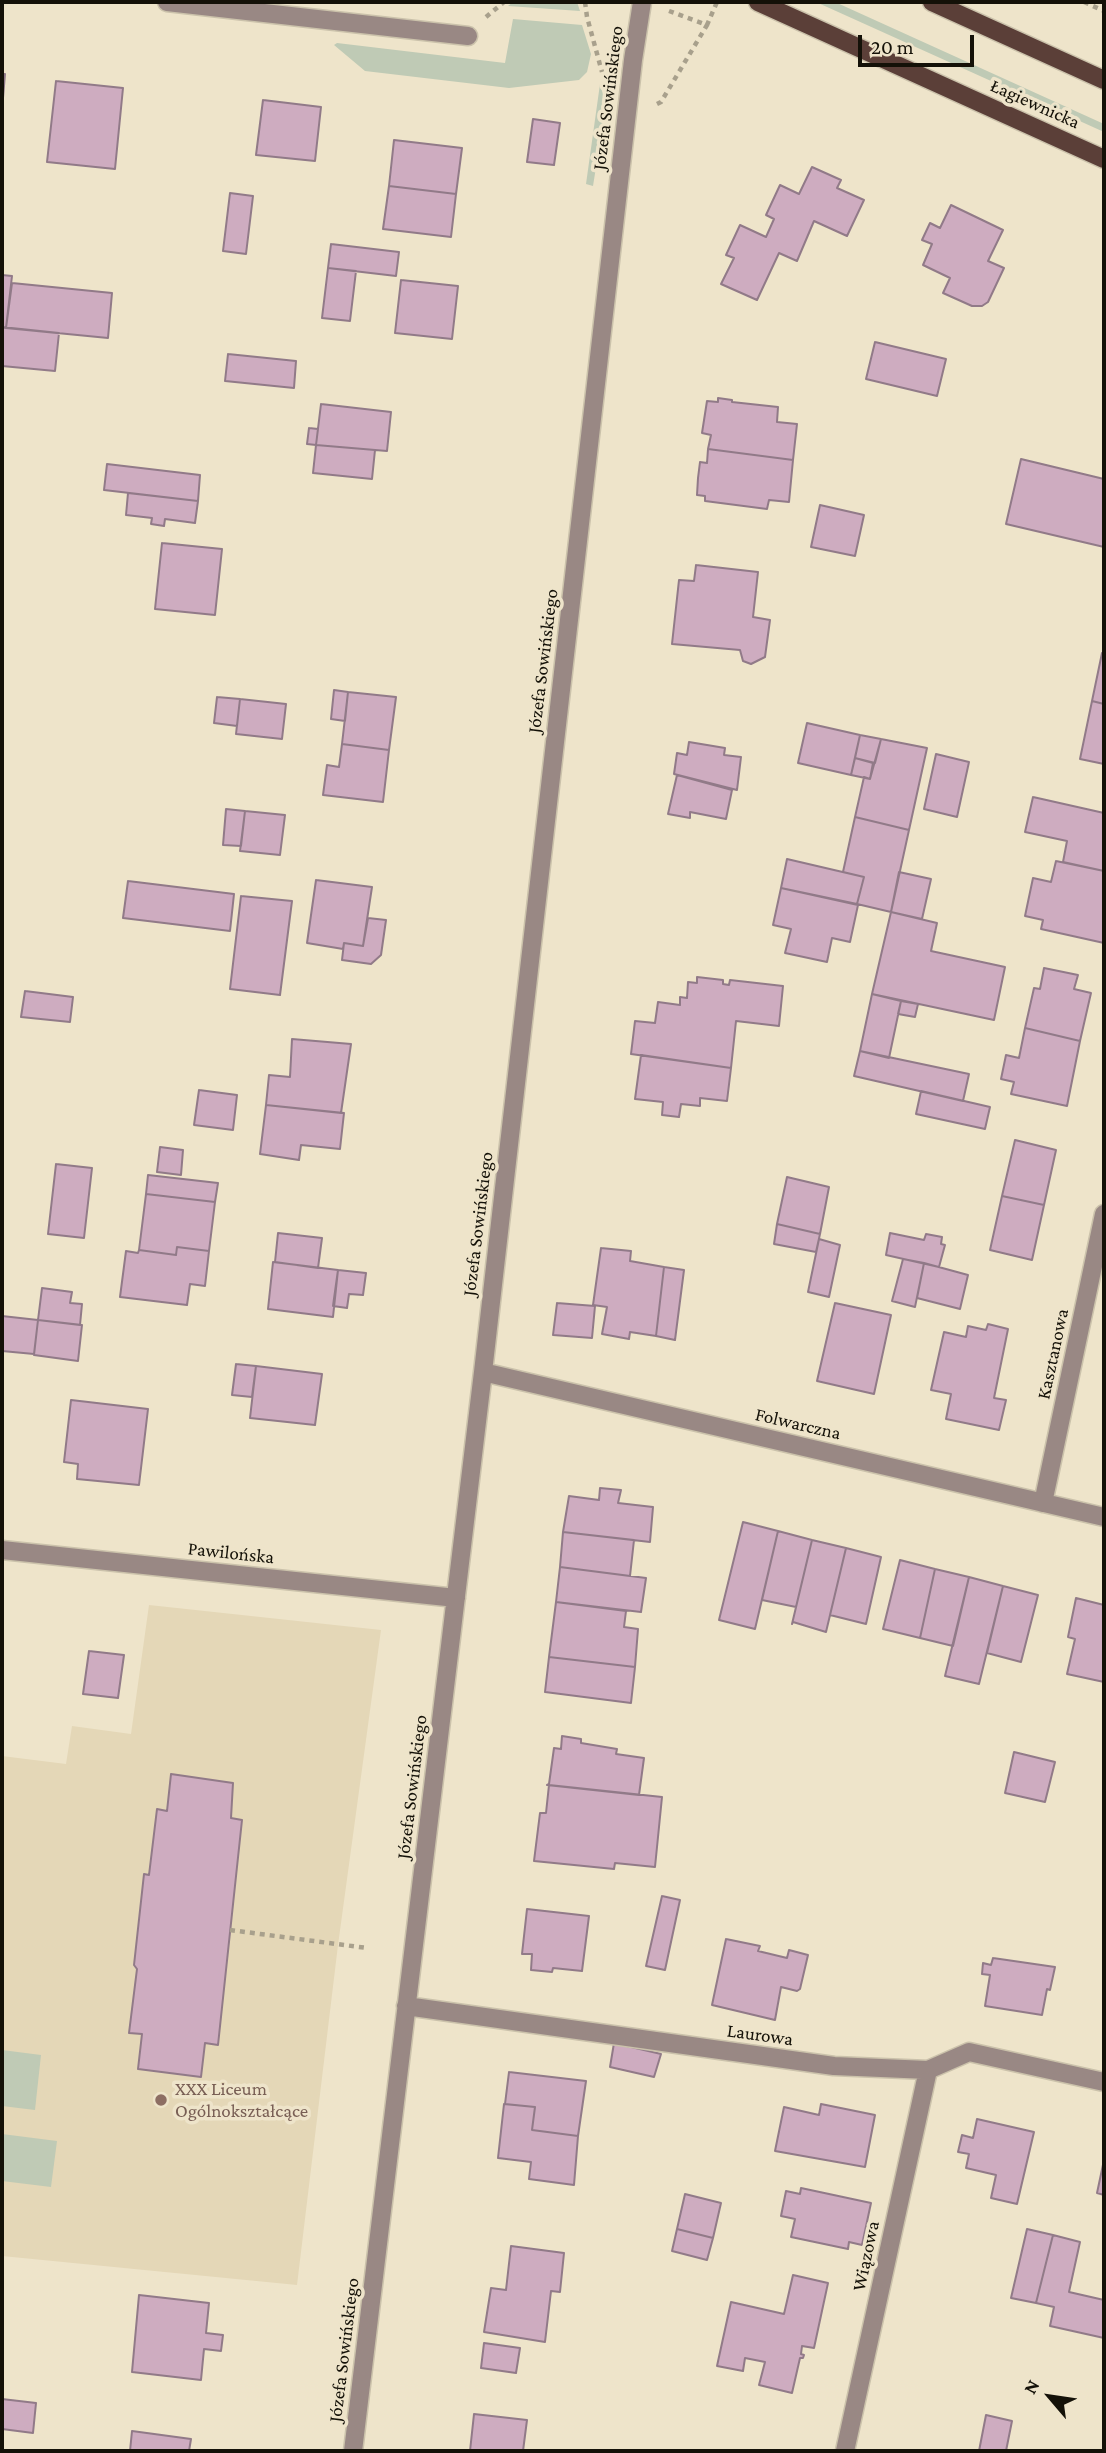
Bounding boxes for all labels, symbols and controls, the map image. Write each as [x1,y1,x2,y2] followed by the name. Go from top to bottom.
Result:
[861,21,976,65] scale bar
[588,25,628,171] street label: Józefa Sowińskiego
[871,35,914,59] text: 20 m
[987,74,1083,134] street label: Łagiewnicka
[523,588,563,734] street label: Józefa Sowińskiego
[458,1151,498,1297] street label: Józefa Sowińskiego
[1032,1307,1074,1401] street label: Kasztanowa
[753,1403,843,1445] street label: Folwarczna
[187,1537,275,1569] street label: Pawilońska
[392,1714,432,1860] street label: Józefa Sowińskiego
[725,2019,795,2051] street label: Laurowa
[175,2078,308,2122] place label: XXX Liceum Ogólnokształcące
[153,2092,169,2108] marker: XXX Liceum Ogólnokształcące
[847,2219,885,2293] street label: Wiązowa
[324,2277,364,2423] street label: Józefa Sowińskiego
[1015,2362,1085,2432] north arrow
[1019,2376,1044,2397] text: N

